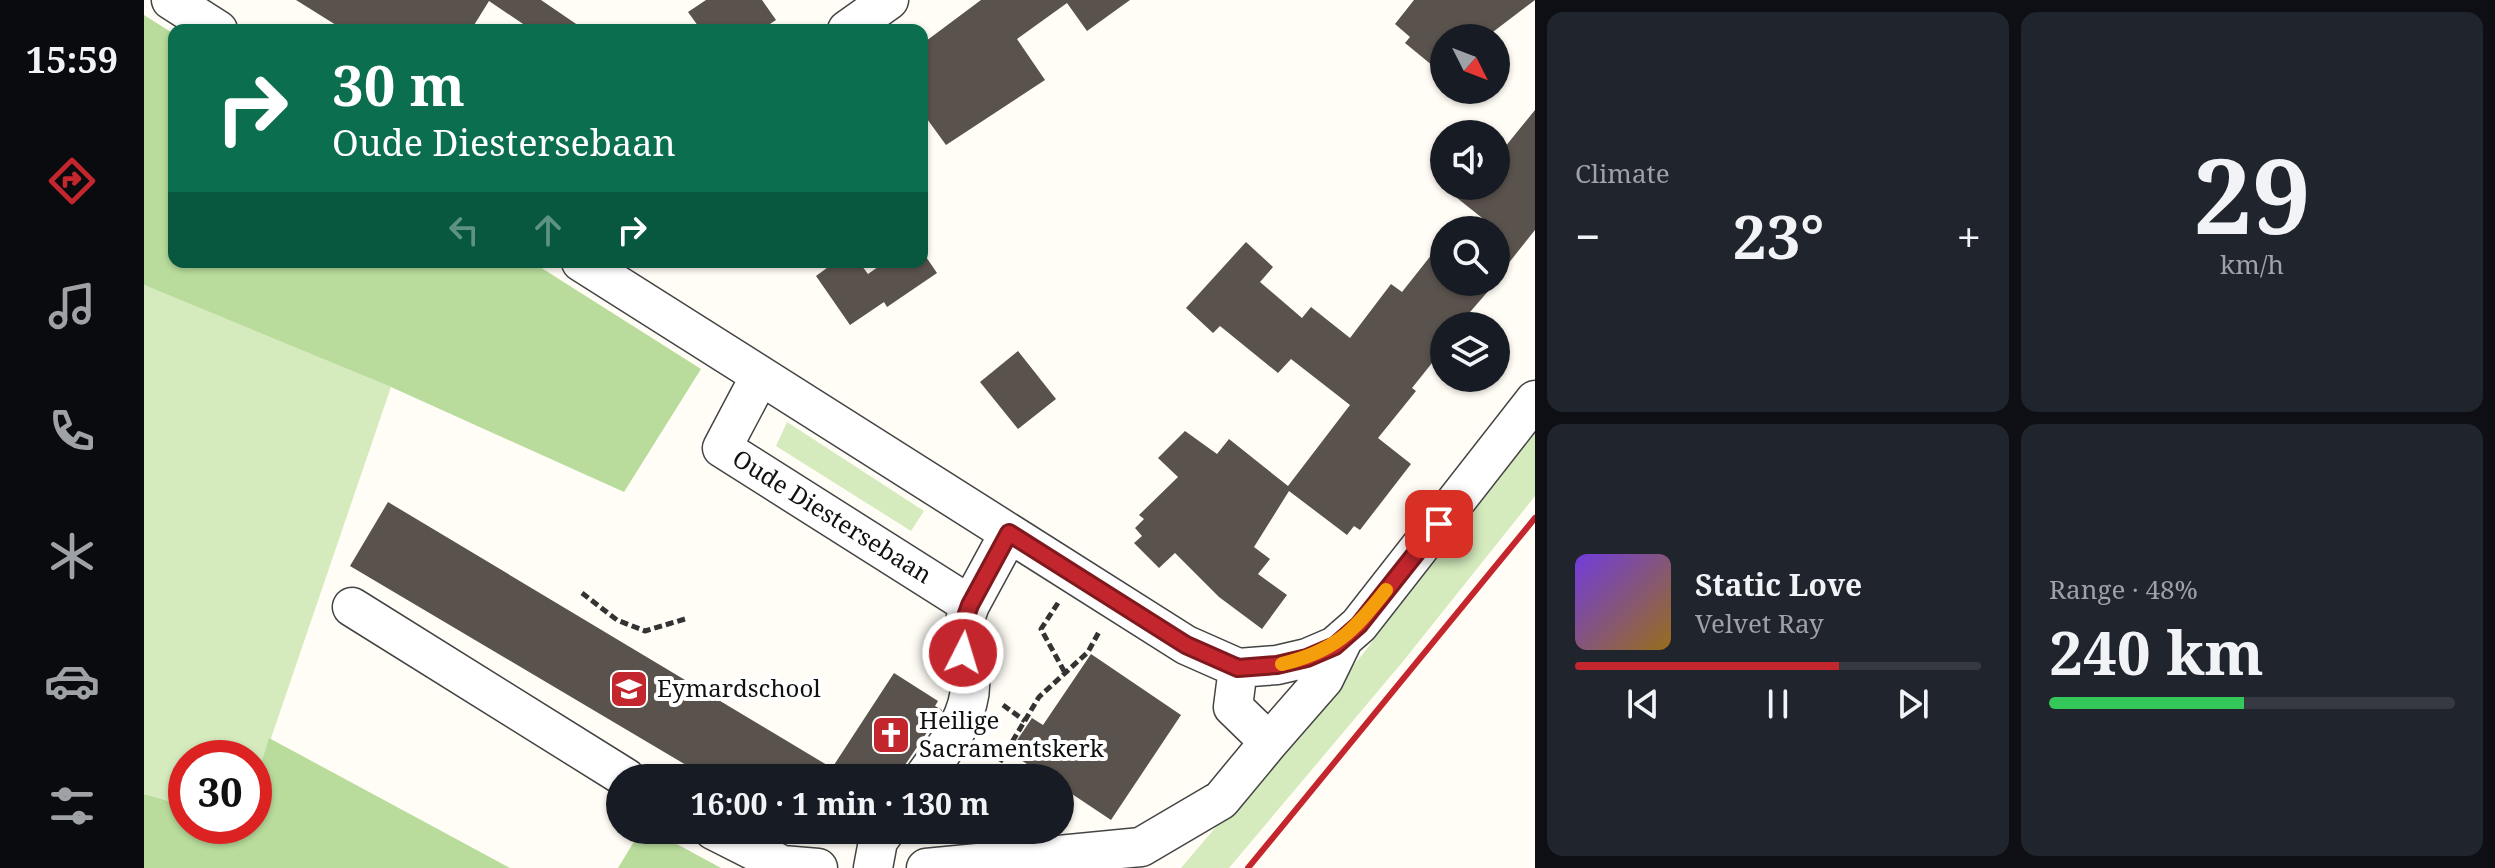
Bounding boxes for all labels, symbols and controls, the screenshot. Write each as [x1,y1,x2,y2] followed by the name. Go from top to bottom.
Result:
[1430,24,1510,104] north arrow
[1430,24,1510,392] map controls
[26,35,118,84] text: 15:59
[332,46,465,122] text: 30 m
[200,56,304,160] icon: right
[332,118,676,167] text: Oude Diestersebaan
[1430,120,1510,200] button: sound
[2193,123,2311,264] text: 29
[44,153,100,209] icon: directions
[1575,155,1670,191] text: Climate
[1733,195,1824,277] text: 23°
[1575,206,1600,266] text: −
[1956,206,1981,266] text: +
[442,208,486,252] icon: left
[526,208,570,252] icon: ahead
[610,208,654,252] icon: right
[1430,216,1510,296] button: search
[2220,246,2284,282] text: km/h
[44,278,100,334] icon: music
[1430,312,1510,392] button: layers
[44,403,100,459] icon: phone
[727,441,939,590] street label: Oude Diestersebaan
[1405,490,1473,558] pin
[1417,502,1461,546] icon: arrive
[44,528,100,584] icon: climate
[1695,564,1862,605] text: Static Love
[2049,571,2198,607] text: Range · 48%
[1695,605,1824,641] text: Velvet Ray
[921,611,1005,695] position arrow
[2049,611,2264,693] text: 240 km
[44,653,100,709] icon: car
[608,668,650,710] school or university icon: Eymardschool
[657,671,821,704] place label: Eymardschool
[1621,682,1665,726] icon: previous
[1756,682,1800,726] icon: pause
[1891,682,1935,726] icon: next
[919,703,1105,764] place label: Heilige Sacramentskerk
[870,714,912,756] church icon: Heilige Sacramentskerk
[168,740,272,844] speed limit sign: 30
[44,778,100,834] icon: filters
[691,783,989,824] text: 16:00 · 1 min · 130 m

